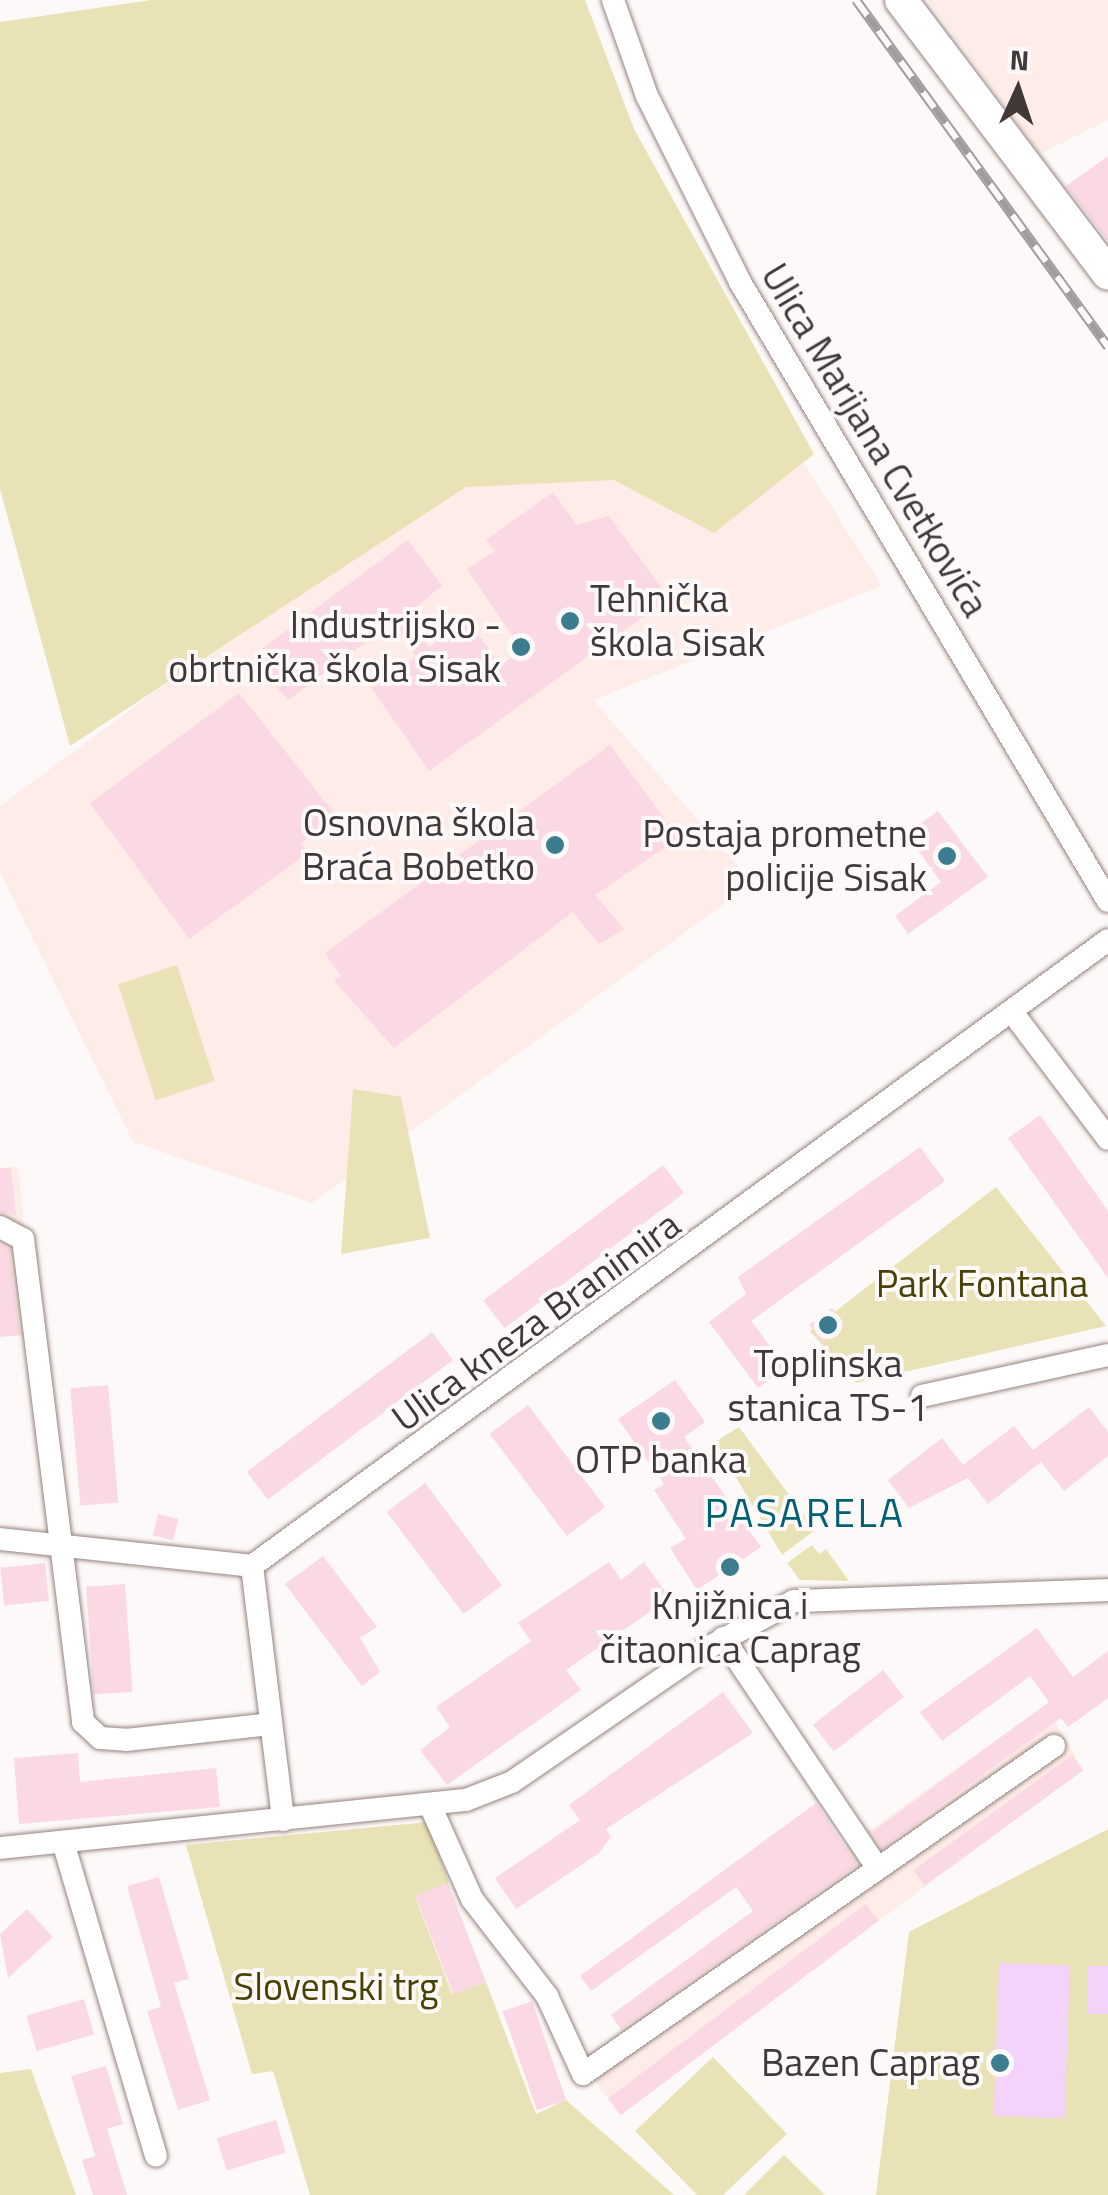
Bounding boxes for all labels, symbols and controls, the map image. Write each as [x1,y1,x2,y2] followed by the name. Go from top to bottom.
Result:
[1009,38,1030,82] text: N
[968,40,1068,140] north arrow
[752,255,998,625] street label: Ulica Marijana Cvetkovića
[590,576,765,666] place label: Tehnička škola Sisak
[168,602,501,692] place label: Industrijsko - obrtnička škola Sisak
[559,610,581,632] marker: Tehnička škola Sisak
[510,636,532,658] marker: Industrijsko - obrtnička škola Sisak
[302,800,535,889] place label: Osnovna škola Braća Bobetko
[642,811,927,901] place label: Postaja prometne policije Sisak
[544,834,566,856] marker: Osnovna škola Braća Bobetko
[936,845,958,867] marker: Postaja prometne policije Sisak
[383,1201,689,1441] street label: Ulica kneza Branimira
[876,1261,1088,1307] park label: Park Fontana
[817,1314,839,1336] marker: Toplinska stanica TS-1
[727,1341,929,1430] place label: Toplinska stanica TS-1
[650,1410,672,1432] marker: OTP banka
[575,1437,747,1483] place label: OTP banka
[705,1489,905,1537] district label: PASARELA
[719,1556,741,1578] marker: Knjižnica i čitaonica Caprag
[599,1583,861,1672] place label: Knjižnica i čitaonica Caprag
[234,1964,438,2010] park label: Slovenski trg
[761,2040,980,2086] place label: Bazen Caprag
[989,2052,1011,2074] marker: Bazen Caprag

